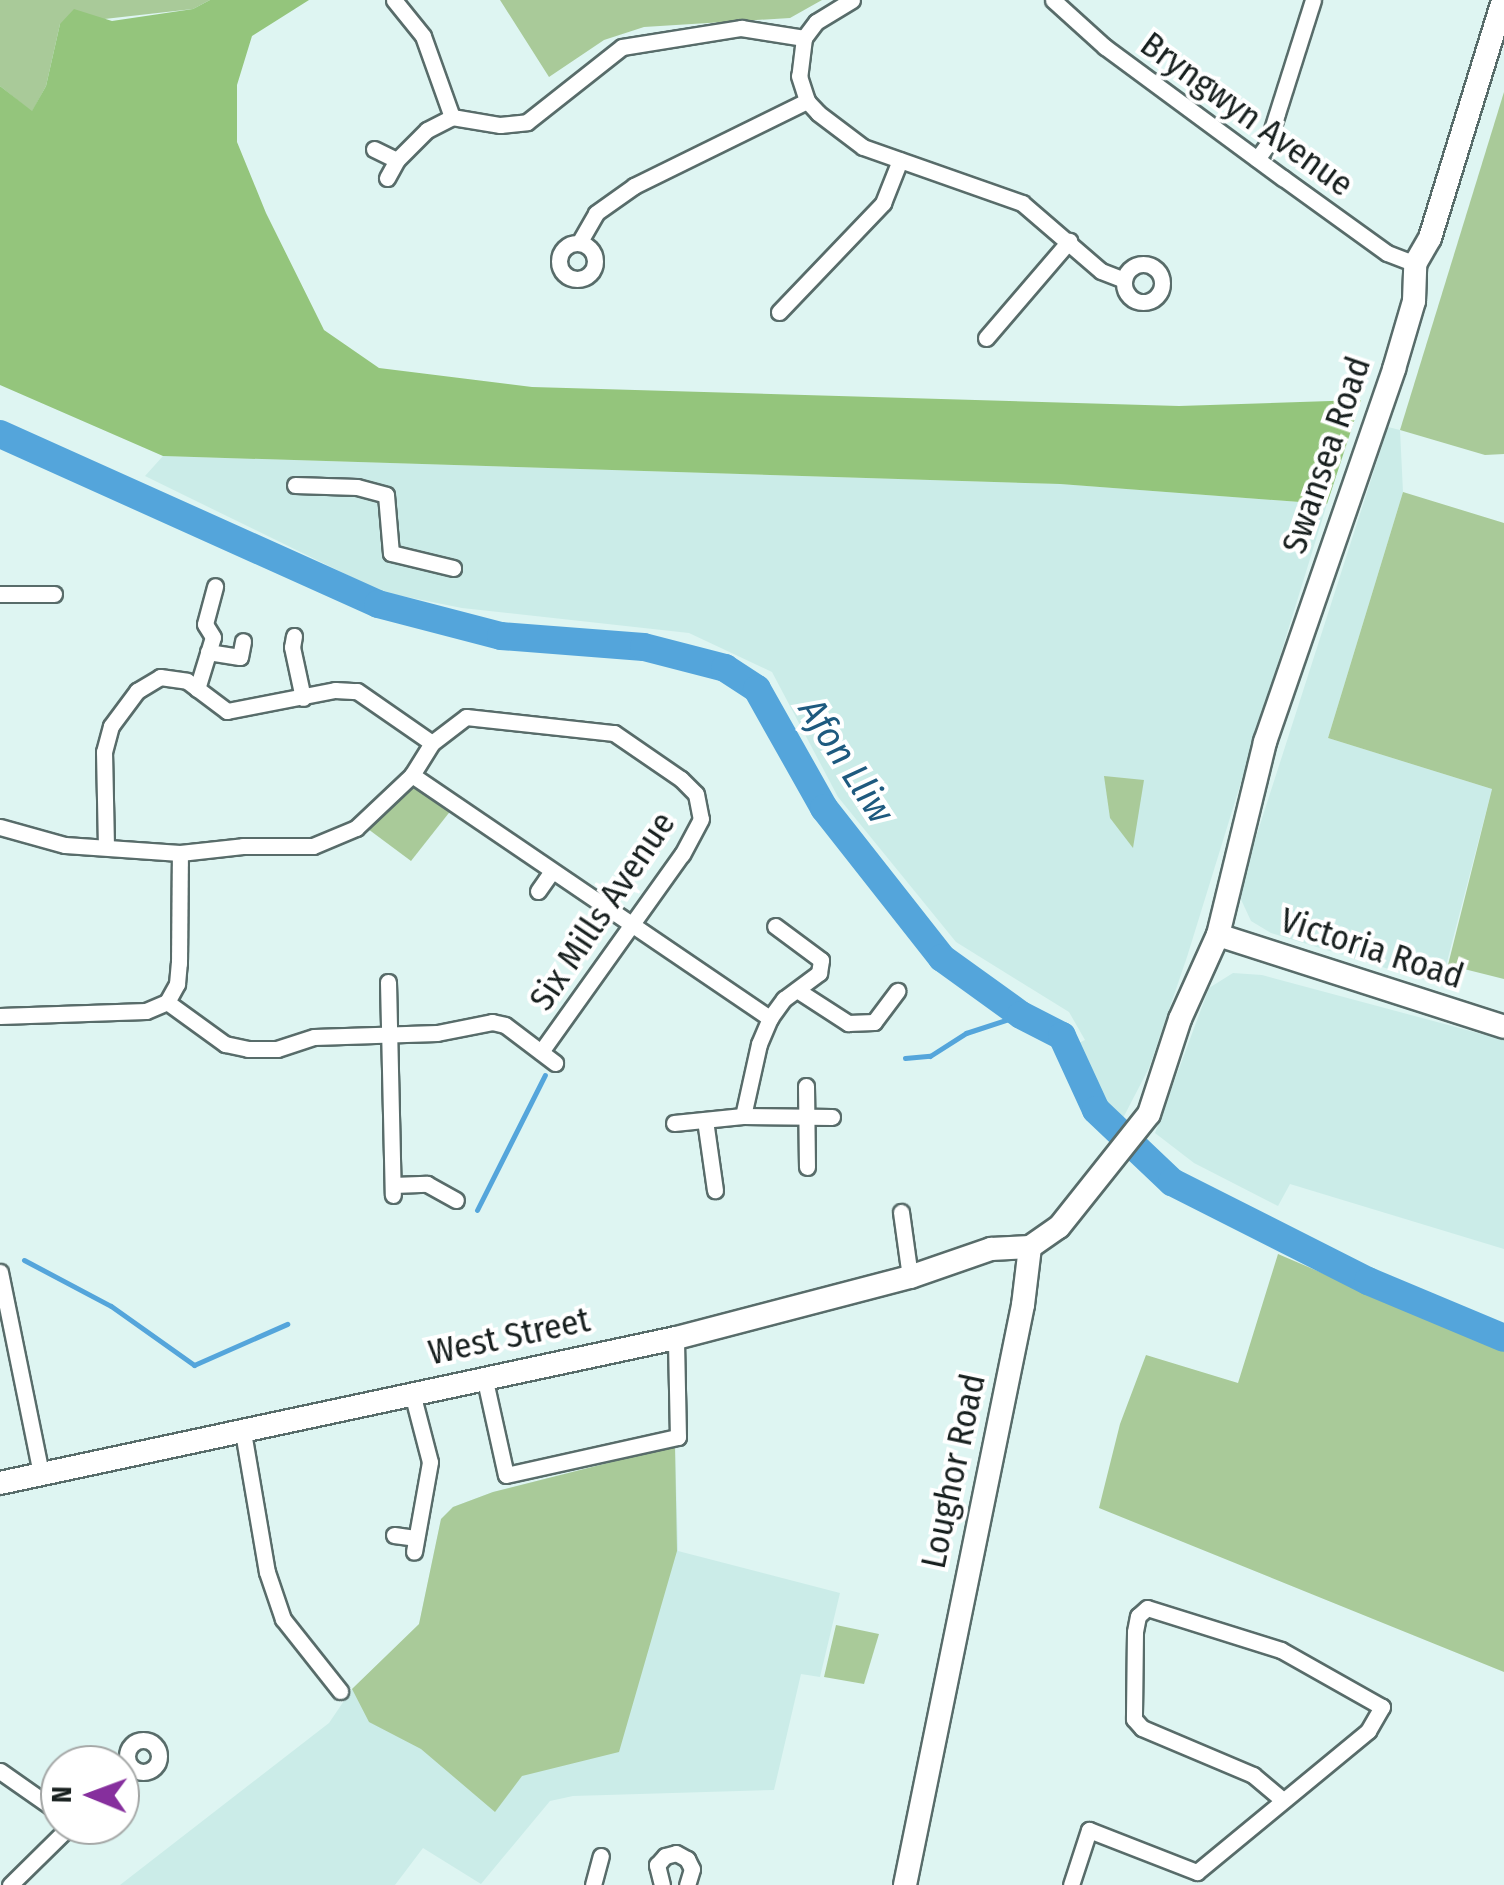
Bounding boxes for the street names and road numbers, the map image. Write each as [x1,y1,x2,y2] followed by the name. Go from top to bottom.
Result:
[1133,23,1361,205] street label: Bryngwyn Avenue
[1273,351,1379,559] street label: Swansea Road
[520,804,684,1018] street label: Six Mills Avenue
[1275,899,1469,997] street label: Victoria Road
[425,1298,593,1374] street label: West Street
[912,1370,994,1572] street label: Loughor Road

